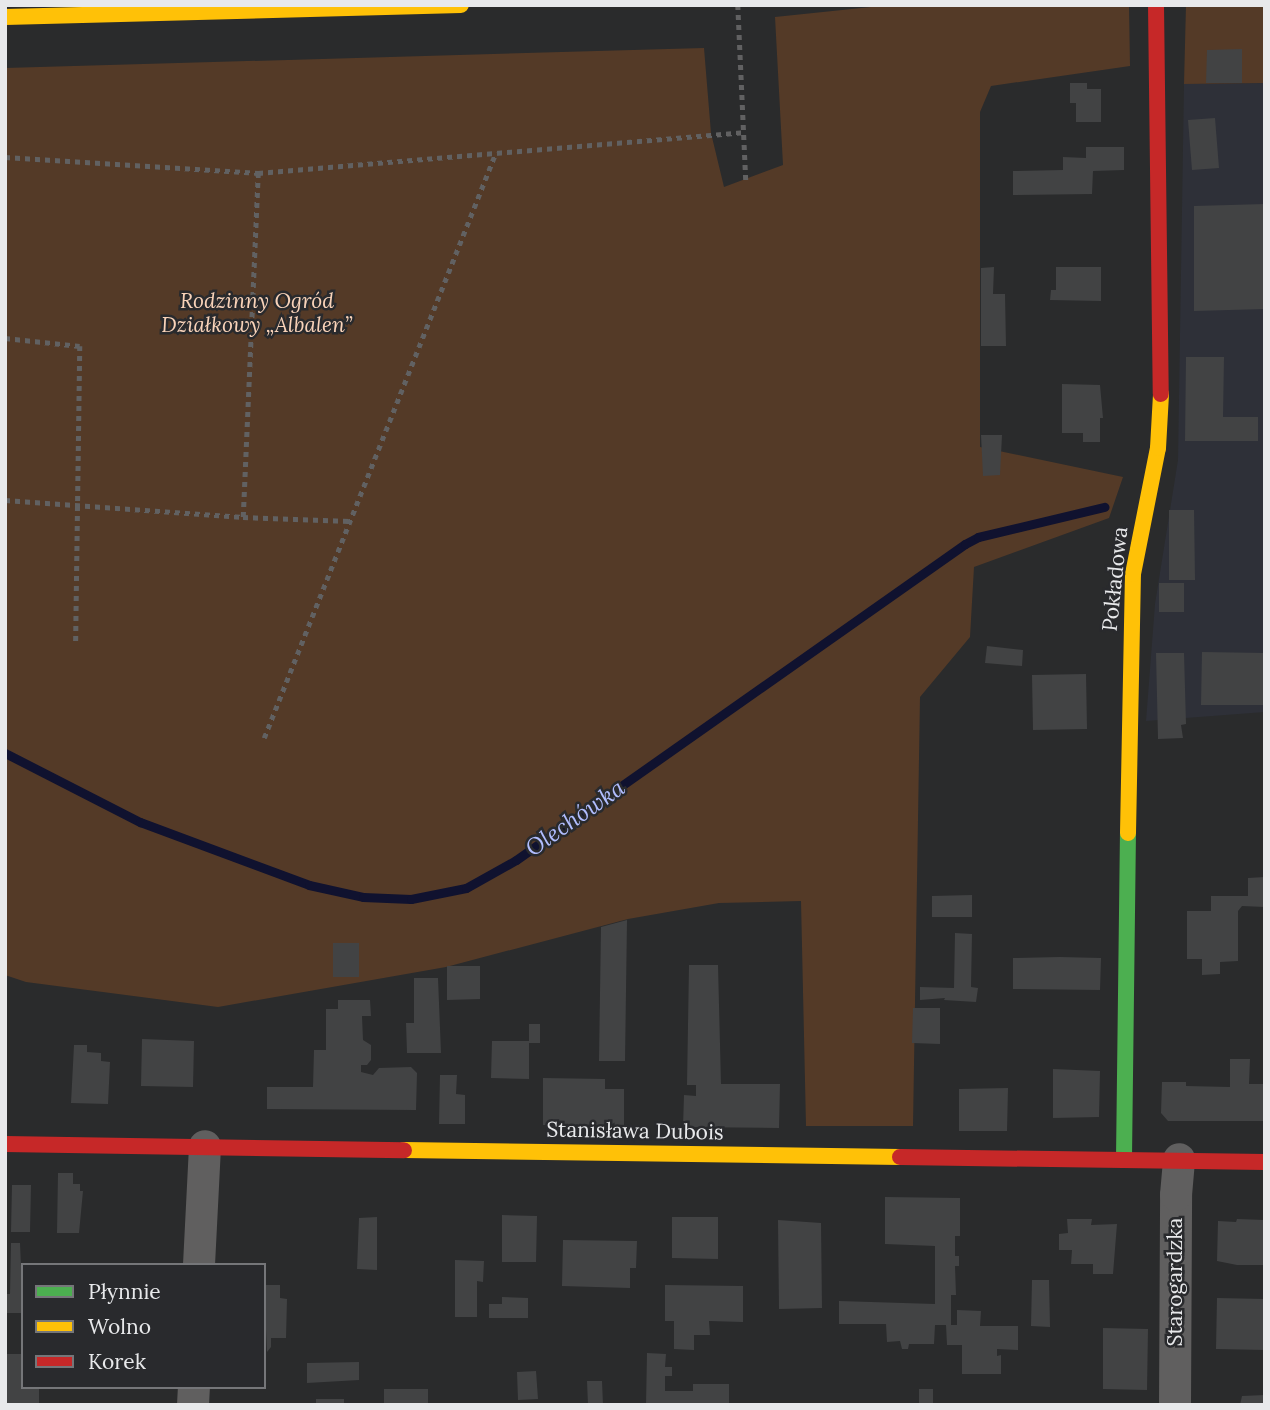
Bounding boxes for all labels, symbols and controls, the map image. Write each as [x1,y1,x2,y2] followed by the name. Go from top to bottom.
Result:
[161,288,353,338] park label: Rodzinny Ogród Działkowy „Albalen”
[1097,525,1133,633] street label: Pokładowa
[520,774,630,862] water label: Olechówka
[546,1117,724,1145] street label: Stanisława Dubois
[1162,1218,1188,1346] street label: Starogardzka
[21,1263,266,1389] legend
[88,1278,161,1305] text: Płynnie
[88,1313,151,1340] text: Wolno
[88,1348,146,1375] text: Korek

